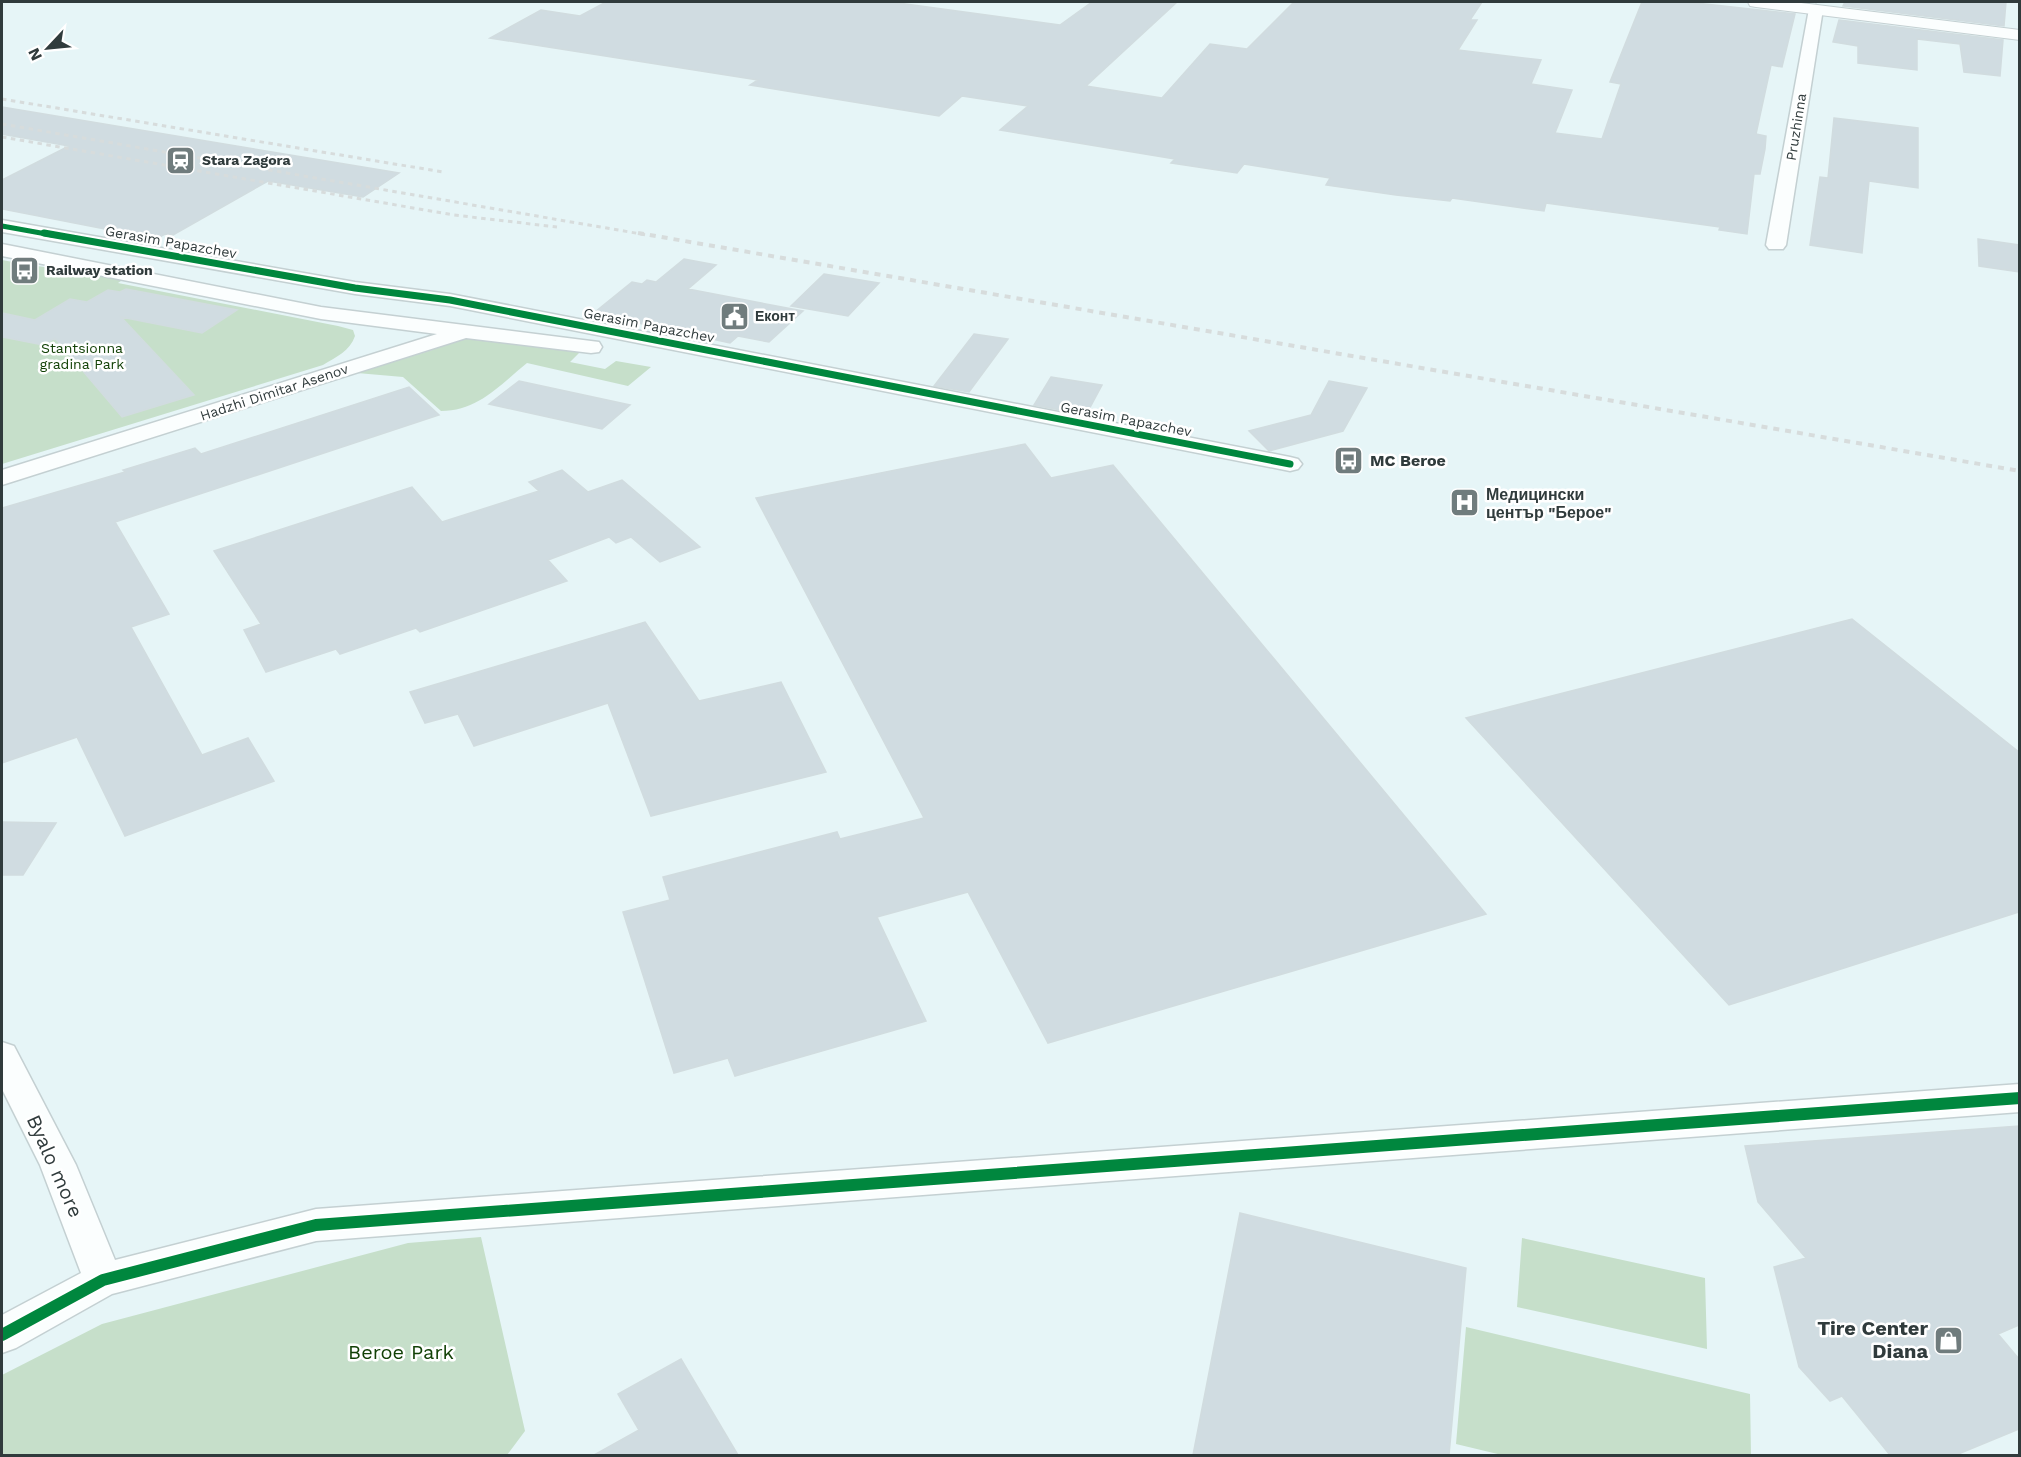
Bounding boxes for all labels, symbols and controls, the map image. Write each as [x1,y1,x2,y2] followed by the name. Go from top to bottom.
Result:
[18,18,78,78] north arrow
[24,45,46,64] text: N
[1783,92,1809,162] street label: Pruzhinna
[165,144,197,176] station icon: Stara Zagora
[202,152,292,168] place label: Stara Zagora
[104,223,239,262] street label: Gerasim Papazchev
[9,254,41,286] bus stop icon: Railway station
[46,262,153,278] place label: Railway station
[718,300,750,332] public building icon: Еконт
[582,304,717,346] street label: Gerasim Papazchev
[755,308,795,324] place label: Еконт
[40,340,124,372] park label: Stantsionna gradina Park
[198,360,351,424] street label: Hadzhi Dimitar Asenov
[1059,398,1194,440] street label: Gerasim Papazchev
[1333,444,1365,476] bus stop icon: MC Beroe
[1370,451,1446,470] place label: MC Beroe
[1486,485,1611,522] place label: Медицински център "Берое"
[1449,487,1481,519] hospital icon: Медицински център "Берое"
[22,1111,88,1221] street label: Byalo more
[1817,1316,1928,1363] place label: Tire Center Diana
[1933,1324,1965,1356] shop icon: Tire Center Diana
[348,1340,454,1364] park label: Beroe Park

